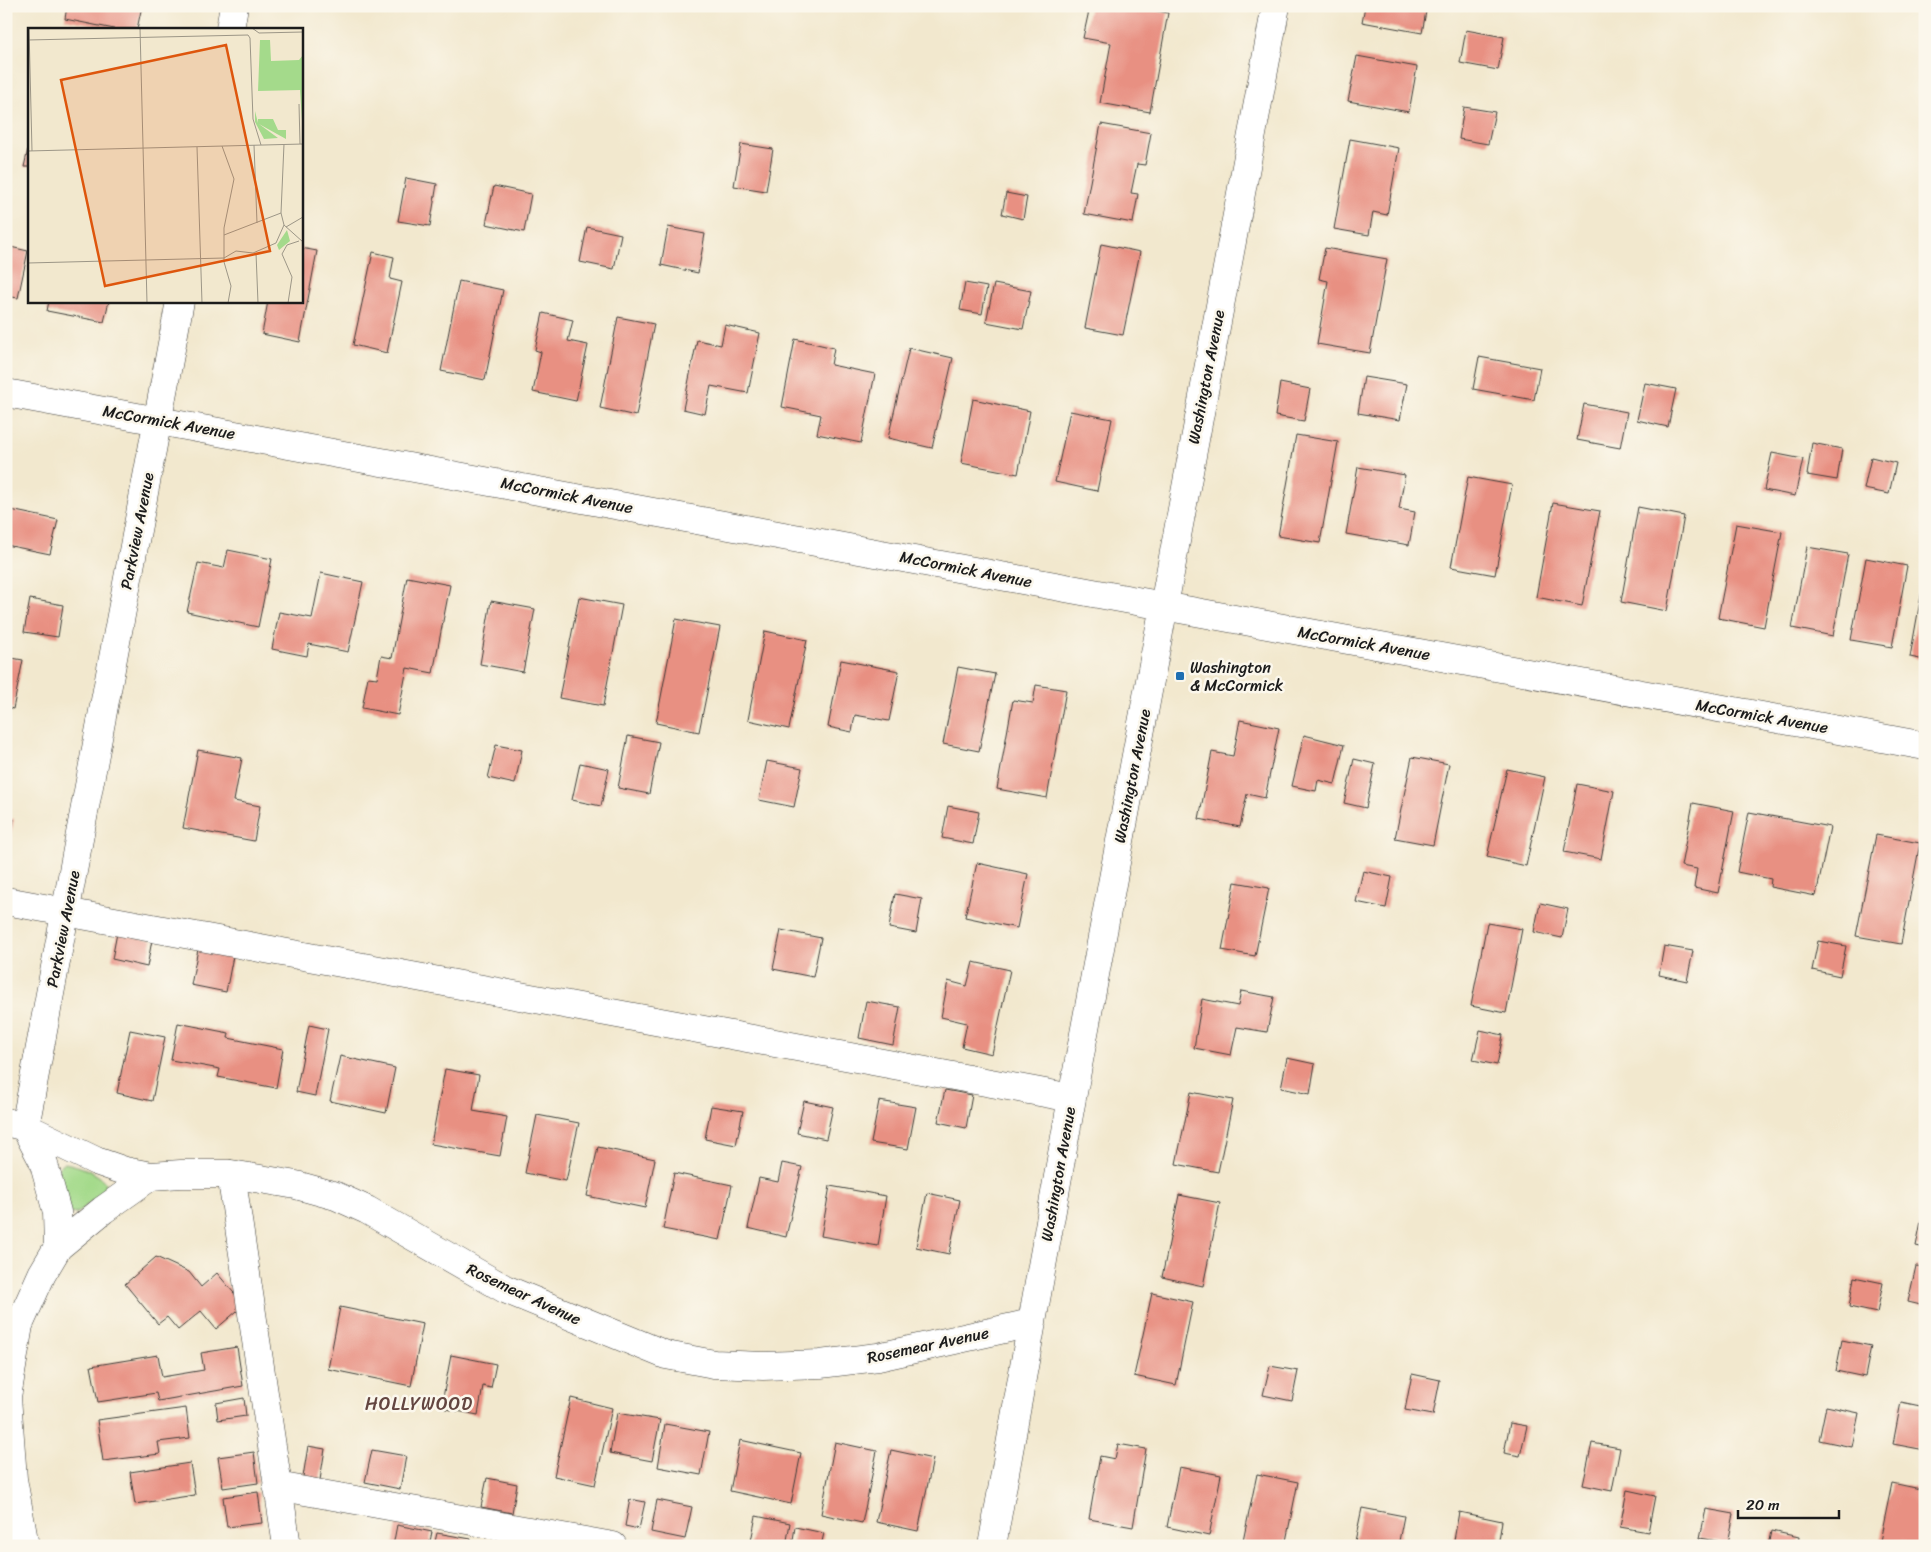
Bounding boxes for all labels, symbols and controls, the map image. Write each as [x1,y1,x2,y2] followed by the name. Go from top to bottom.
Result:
[28,28,302,302] inset map
[1179,307,1233,447] street label: Washington Avenue
[100,396,238,448] street label: McCormick Avenue
[498,468,636,522] street label: McCormick Avenue
[111,470,163,592] street label: Parkview Avenue
[897,542,1035,596] street label: McCormick Avenue
[1295,617,1433,669] street label: McCormick Avenue
[1190,653,1284,700] place label: Washington & McCormick
[1174,670,1186,682] marker: Washington & McCormick
[1693,690,1831,742] street label: McCormick Avenue
[1105,706,1159,846] street label: Washington Avenue
[37,868,89,990] street label: Parkview Avenue
[1032,1104,1084,1244] street label: Washington Avenue
[462,1255,586,1333] street label: Rosemear Avenue
[864,1318,992,1372] street label: Rosemear Avenue
[365,1388,473,1420] district label: HOLLYWOOD
[1738,1487,1840,1519] scale bar
[1746,1492,1780,1518] text: 20 m

